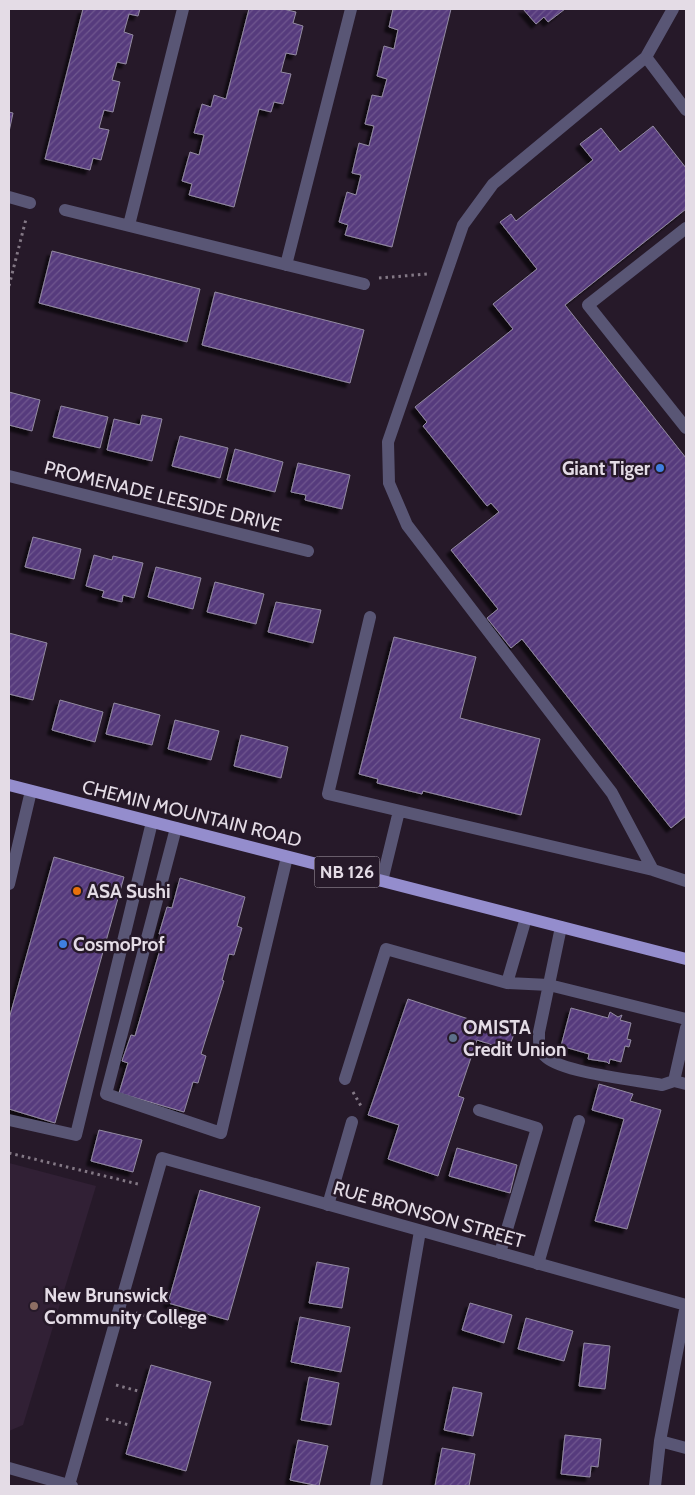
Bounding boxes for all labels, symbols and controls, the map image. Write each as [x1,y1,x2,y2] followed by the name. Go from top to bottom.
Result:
[42,456,284,537] street label: PROMENADE LEESIDE DRIVE
[562,457,651,480] place label: Giant Tiger
[654,462,666,474] marker: Giant Tiger
[80,775,304,852] street label: CHEMIN MOUNTAIN ROAD
[314,856,380,888] road number: NB 126
[87,880,171,903] place label: ASA Sushi
[71,885,83,897] marker: ASA Sushi
[73,933,165,956] place label: CosmoProf
[57,938,69,950] marker: CosmoProf
[463,1016,566,1061] place label: OMISTA Credit Union
[447,1032,459,1044] marker: OMISTA Credit Union
[330,1176,527,1253] street label: RUE BRONSON STREET
[44,1284,207,1329] place label: New Brunswick Community College
[28,1300,40,1312] marker: New Brunswick Community College

